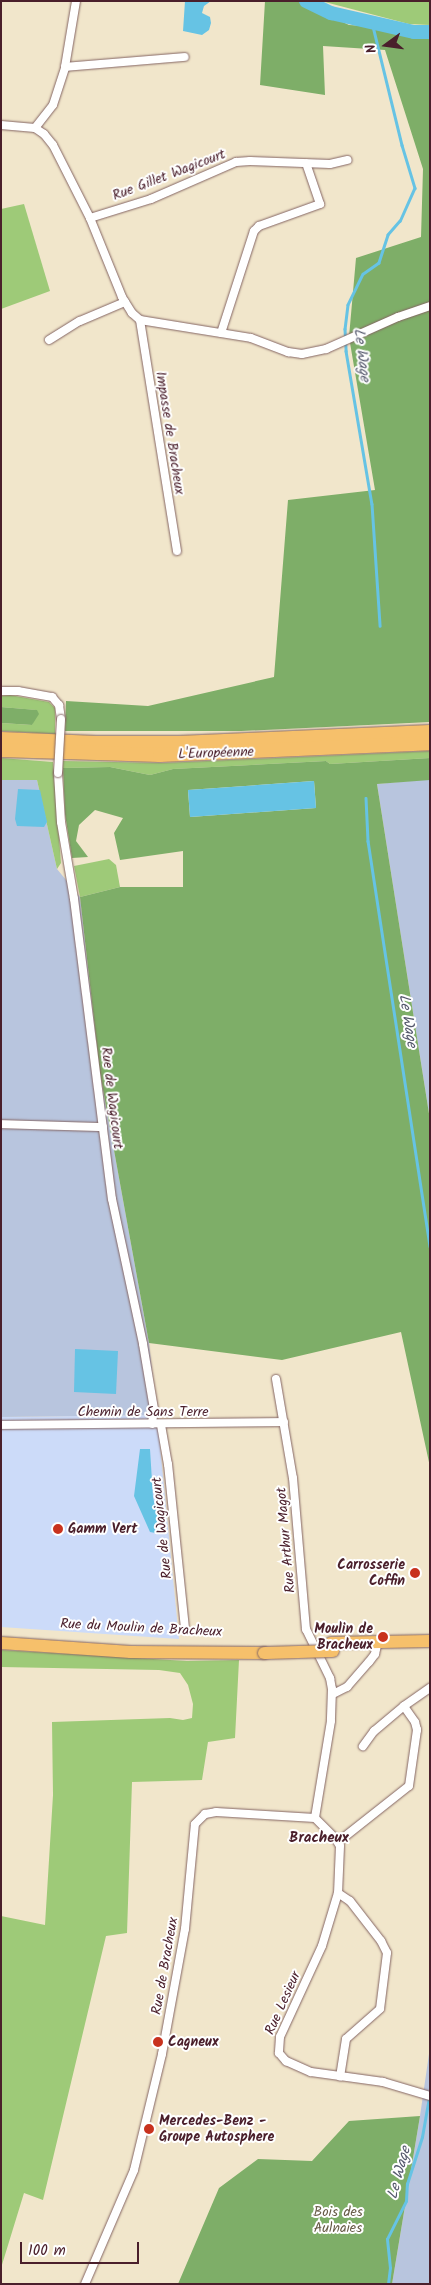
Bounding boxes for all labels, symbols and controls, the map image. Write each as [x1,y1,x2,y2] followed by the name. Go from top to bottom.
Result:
[361,20,411,70] north arrow
[360,42,383,56] text: N
[110,146,228,204] street label: Rue Gillet Wagicourt
[349,327,373,383] water label: Le Wage
[152,370,188,496] street label: Impasse de Bracheux
[178,743,254,763] street label: L'Européenne
[394,993,420,1049] water label: Le Wage
[97,1046,127,1150] street label: Rue de Wagicourt
[77,1404,209,1420] street label: Chemin de Sans Terre
[148,1476,176,1580] street label: Rue de Wagicourt
[273,1487,299,1593] street label: Rue Arthur Magot
[68,1521,137,1537] place label: Gamm Vert
[52,1523,64,1535] marker: Gamm Vert
[337,1557,405,1590] place label: Carrosserie Coffin
[409,1567,421,1579] marker: Carrosserie Coffin
[60,1615,222,1641] street label: Rue du Moulin de Bracheux
[314,1621,373,1654] place label: Moulin de Bracheux
[377,1631,389,1643] marker: Moulin de Bracheux
[289,1830,349,1848] district label: Bracheux
[148,1916,182,2016] street label: Rue de Bracheux
[262,1969,304,2037] street label: Rue Lesieur
[168,2034,219,2050] place label: Cagneux
[152,2036,164,2048] marker: Cagneux
[159,2113,274,2146] place label: Mercedes-Benz - Groupe Autosphere
[143,2123,155,2135] marker: Mercedes-Benz - Groupe Autosphere
[384,2145,416,2201] water label: Le Wage
[313,2204,363,2236] park label: Bois des Aulnaies
[22,2232,141,2264] scale bar
[28,2239,66,2263] text: 100 m

